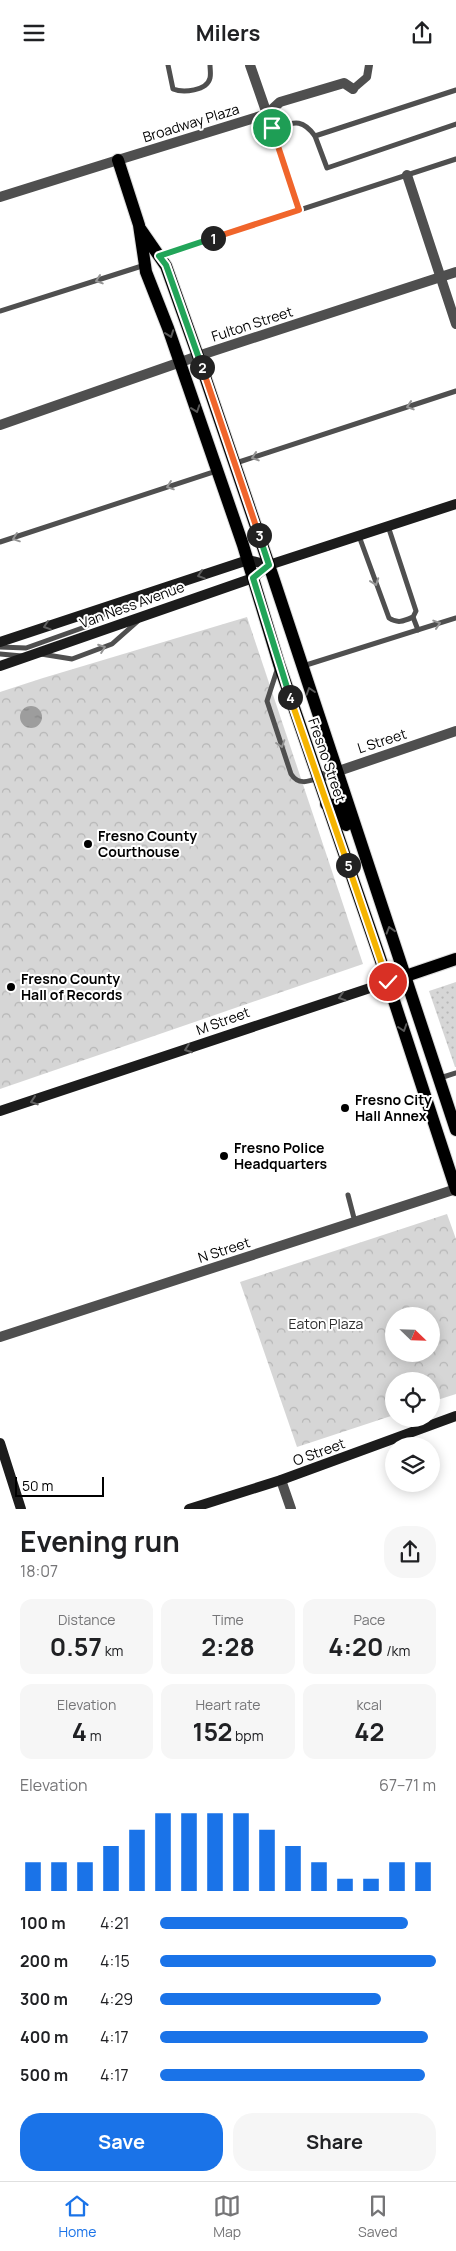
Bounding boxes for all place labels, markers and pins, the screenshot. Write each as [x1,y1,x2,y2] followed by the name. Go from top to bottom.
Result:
[251,107,293,149] pin
[200,225,226,251] pin: 1
[190,355,214,379] pin: 2
[246,523,272,547] pin: 3
[278,685,302,709] pin: 4
[98,826,197,861] place label: Fresno County Courthouse
[82,838,94,850] marker: Fresno County Courthouse
[336,853,360,877] pin: 5
[367,961,409,1003] pin
[21,969,123,1004] place label: Fresno County Hall of Records
[5,981,17,993] marker: Fresno County Hall of Records
[355,1090,432,1125] place label: Fresno City Hall Annex
[339,1102,351,1114] marker: Fresno City Hall Annex
[234,1138,328,1173] place label: Fresno Police Headquarters
[218,1150,230,1162] marker: Fresno Police Headquarters

